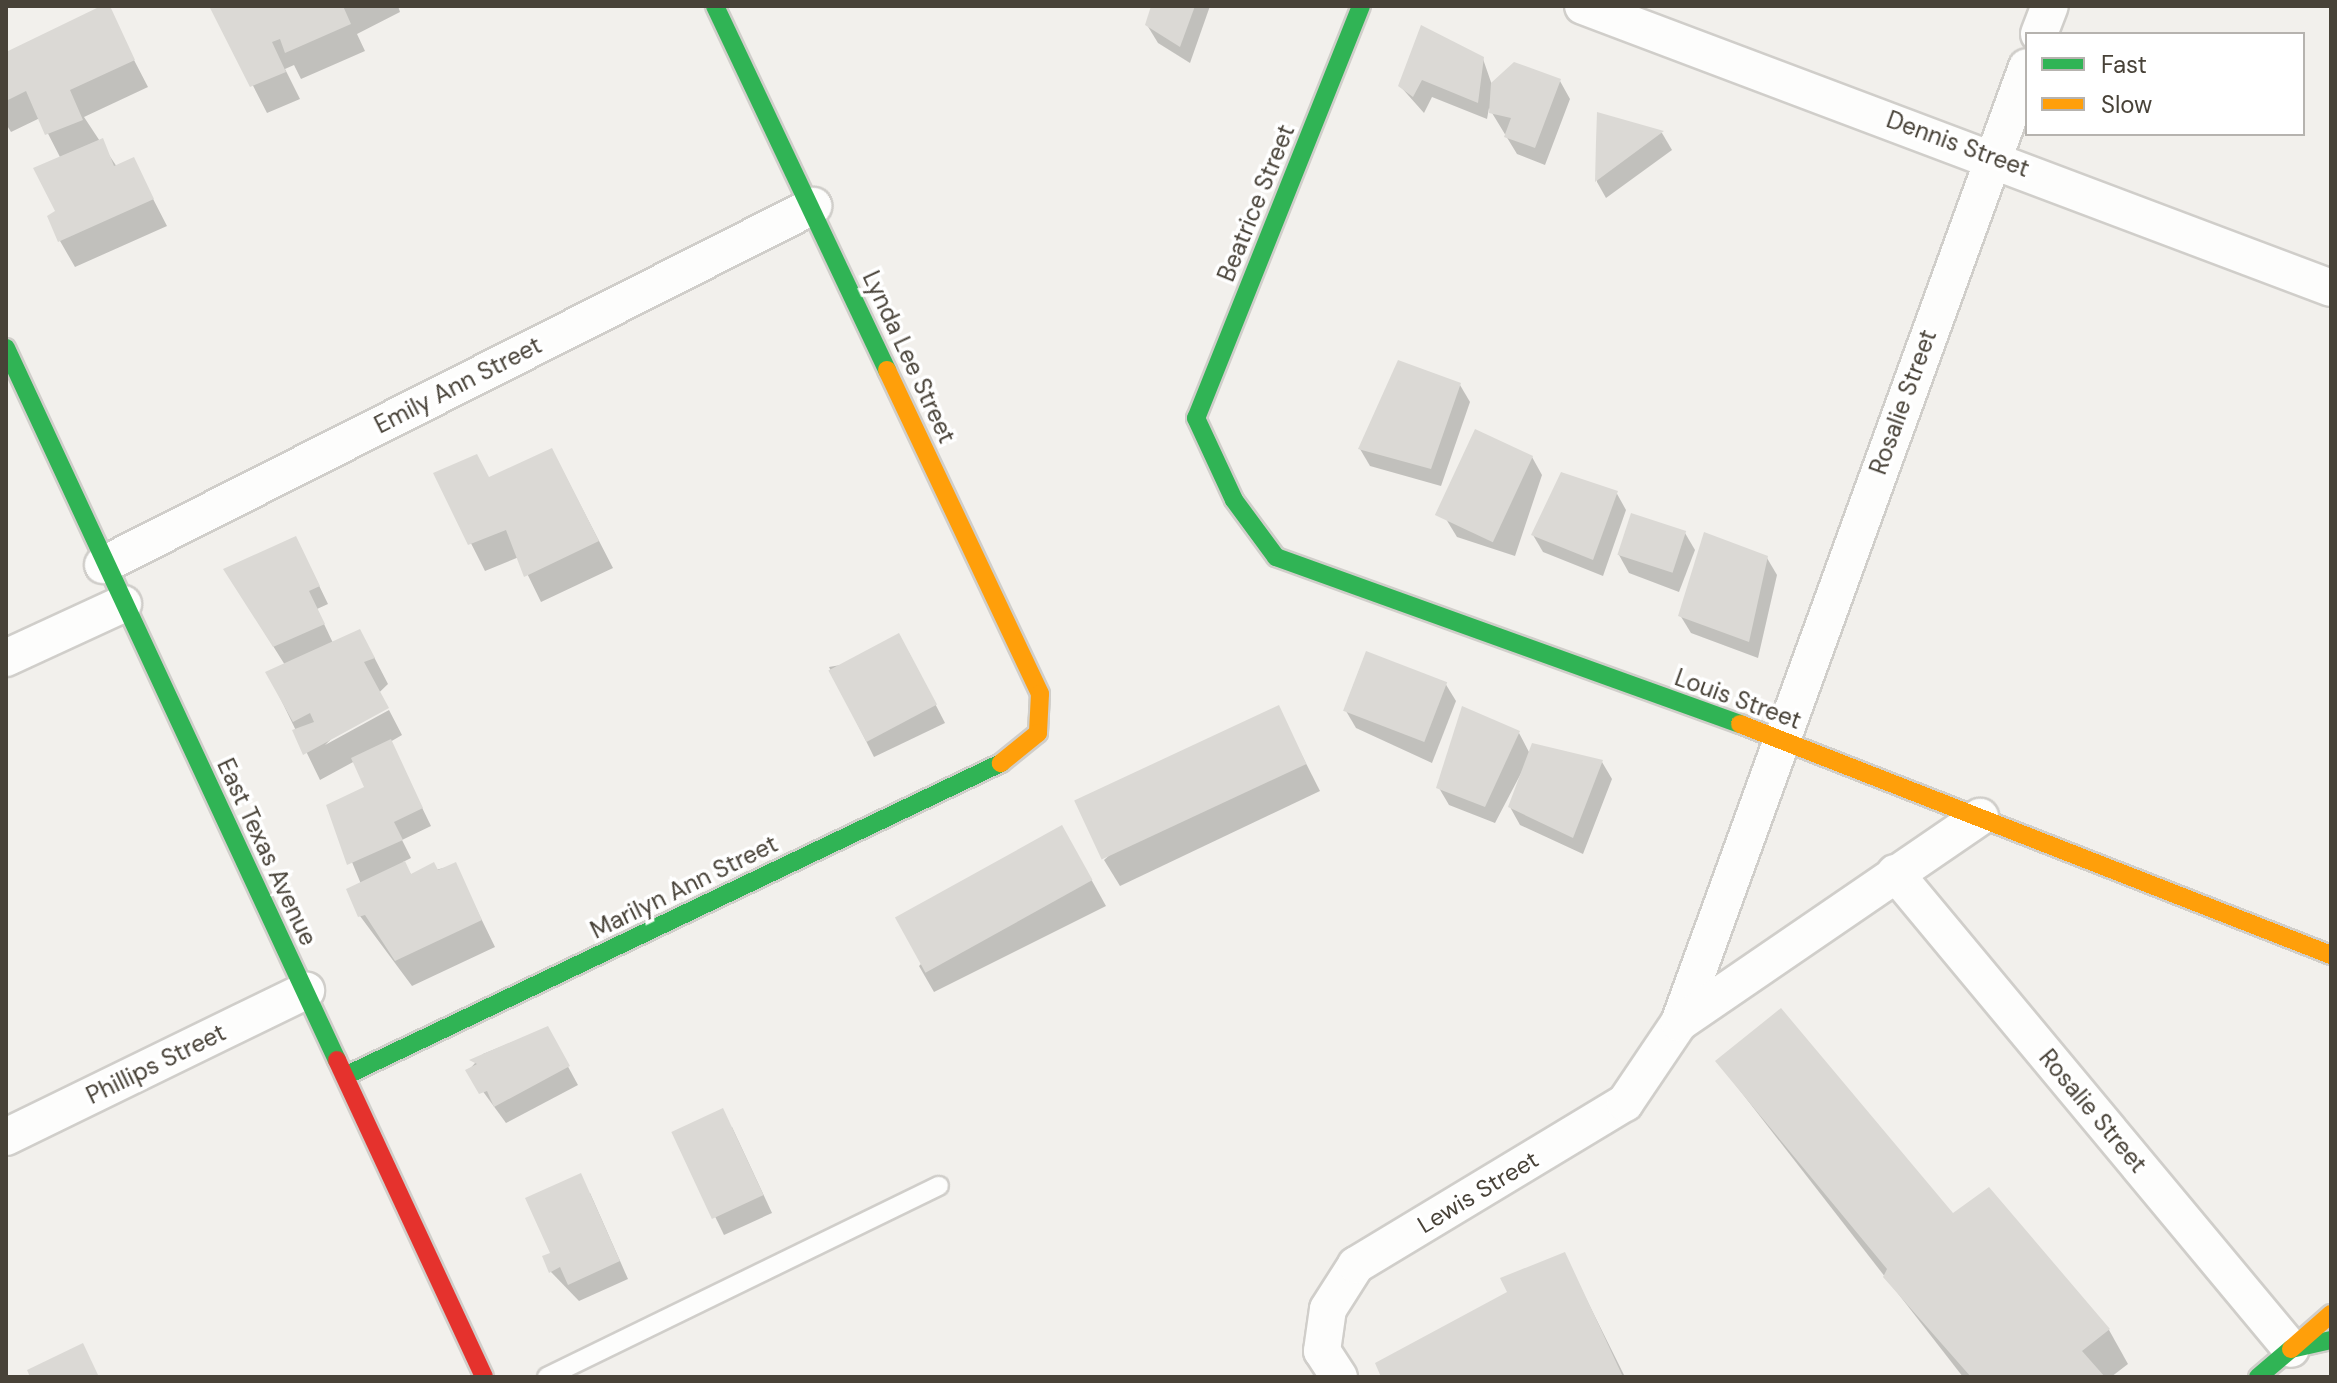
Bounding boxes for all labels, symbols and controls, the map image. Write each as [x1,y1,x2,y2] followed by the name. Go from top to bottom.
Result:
[2025,32,2305,136] legend
[2101,49,2147,80] text: Fast
[2101,89,2152,120] text: Slow
[1883,105,2033,183] street label: Dennis Street
[1211,120,1301,286] street label: Beatrice Street
[857,266,961,448] street label: Lynda Lee Street
[1863,326,1943,478] street label: Rosalie Street
[370,330,546,440] street label: Emily Ann Street
[1671,663,1805,735] street label: Louis Street
[211,754,323,950] street label: East Texas Avenue
[586,829,782,945] street label: Marilyn Ann Street
[82,1018,230,1110] street label: Phillips Street
[2033,1044,2153,1178] street label: Rosalie Street
[1412,1145,1544,1239] street label: Lewis Street

